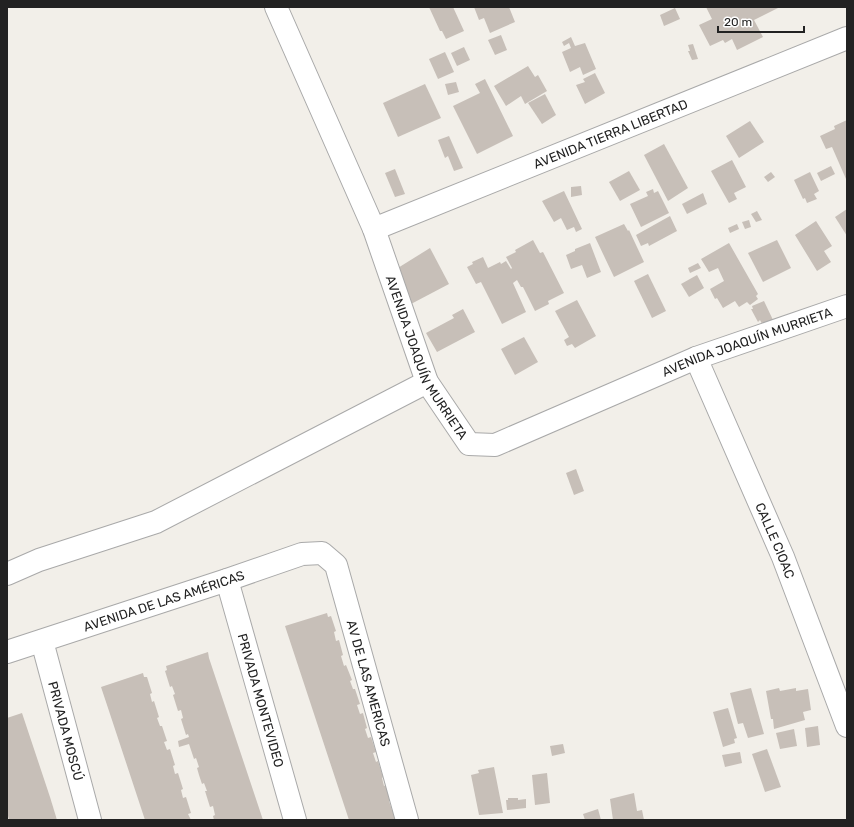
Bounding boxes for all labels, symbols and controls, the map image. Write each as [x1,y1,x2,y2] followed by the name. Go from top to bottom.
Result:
[718,8,804,34] scale bar
[724,15,752,29] text: 20 m
[531,96,690,171] street label: AVENIDA TIERRA LIBERTAD
[383,273,471,442] street label: AVENIDA JOAQUÍN MURRIETA
[660,304,834,379] street label: AVENIDA JOAQUÍN MURRIETA
[753,500,798,581] street label: CALLE CIOAC
[81,567,246,634] street label: AVENIDA DE LAS AMÉRICAS
[344,618,394,748] street label: AV DE LAS AMERICAS
[235,632,287,769] street label: PRIVADA MONTEVIDEO
[46,679,87,782] street label: PRIVADA MOSCÚ

